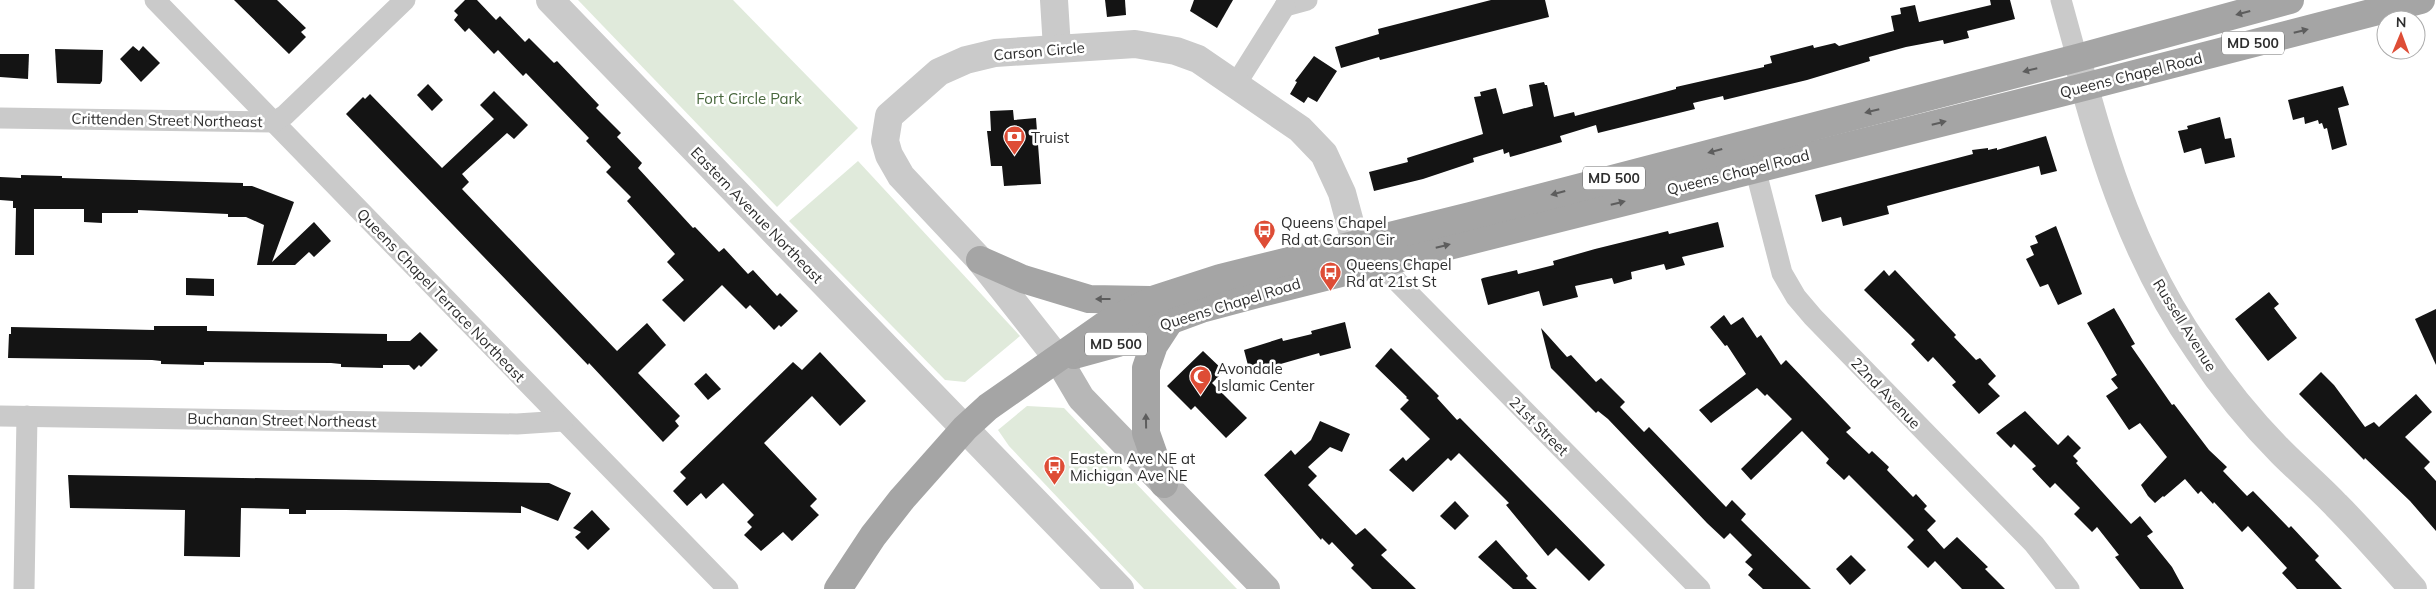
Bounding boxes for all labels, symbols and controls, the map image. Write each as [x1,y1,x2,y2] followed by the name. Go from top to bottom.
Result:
[2236,9,2251,17] one-way arrow
[2376,10,2426,60] north arrow
[2396,13,2407,31] text: N
[2293,27,2309,35] one-way arrow
[2222,32,2284,54] road number: MD 500
[993,38,1085,64] street label: Carson Circle
[2058,48,2204,102] street label: Queens Chapel Road
[2022,66,2037,74] one-way arrow
[696,89,802,108] park label: Fort Circle Park
[1865,107,1880,115] one-way arrow
[71,109,263,131] street label: Crittenden Street Northeast
[1931,119,1946,127] one-way arrow
[1003,125,1027,156] bank icon: Truist
[1031,128,1069,147] place label: Truist
[687,143,827,287] street label: Eastern Avenue Northeast
[1665,145,1811,199] street label: Queens Chapel Road
[1707,147,1722,155] one-way arrow
[1583,167,1645,190] road number: MD 500
[1550,189,1565,197] one-way arrow
[1610,198,1625,206] one-way arrow
[353,204,529,386] street label: Queens Chapel Terrace Northeast
[1281,213,1395,249] place label: Queens Chapel Rd at Carson Cir
[1253,219,1277,250] bus stop icon: Queens Chapel Rd at Carson Cir
[1436,242,1451,250] one-way arrow
[1346,255,1451,291] place label: Queens Chapel Rd at 21st St
[1318,261,1342,292] bus stop icon: Queens Chapel Rd at 21st St
[1157,274,1303,334] street label: Queens Chapel Road
[2149,275,2221,375] street label: Russell Avenue
[1095,295,1111,303] one-way arrow
[1085,332,1147,356] road number: MD 500
[1847,353,1925,433] street label: 22nd Avenue
[1217,359,1315,395] place label: Avondale Islamic Center
[1189,365,1213,396] mosque icon: Avondale Islamic Center
[1505,392,1573,460] street label: 21st Street
[187,409,377,431] street label: Buchanan Street Northeast
[1141,413,1149,429] one-way arrow
[1070,449,1195,485] place label: Eastern Ave NE at Michigan Ave NE
[1042,455,1066,486] bus stop icon: Eastern Ave NE at Michigan Ave NE

